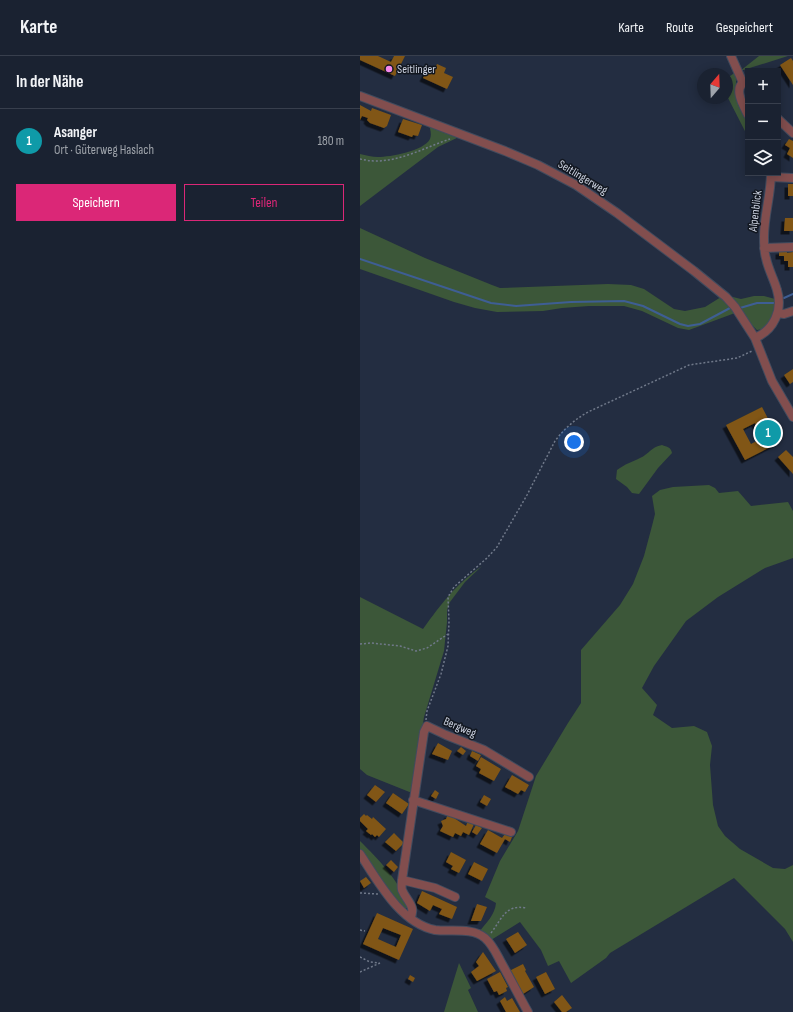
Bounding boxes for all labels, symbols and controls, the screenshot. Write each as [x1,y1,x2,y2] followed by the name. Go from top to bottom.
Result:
[20,16,57,39] text: Karte
[618,19,644,36] text: Karte
[666,19,694,36] text: Route
[716,19,773,36] text: Gespeichert
[397,62,436,77] place label: Seitlinger
[384,64,394,74] marker: Seitlinger
[697,68,733,104] north arrow
[745,68,781,176] map controls
[745,68,781,104] button: +
[16,72,83,92] text: In der Nähe
[745,104,781,140] button: −
[54,123,97,142] text: Asanger
[26,133,32,149] text: 1
[318,133,344,149] text: 180 m
[745,140,781,176] button: layers
[54,142,154,158] text: Ort · Güterweg Haslach
[555,157,610,198] street label: Seitlingerweg
[16,184,176,221] button: Speichern
[184,184,344,221] button: Teilen
[745,189,766,234] street label: Alpenblick
[755,418,781,448] pin: 1
[564,432,584,452] your location
[441,714,479,741] street label: Bergweg

